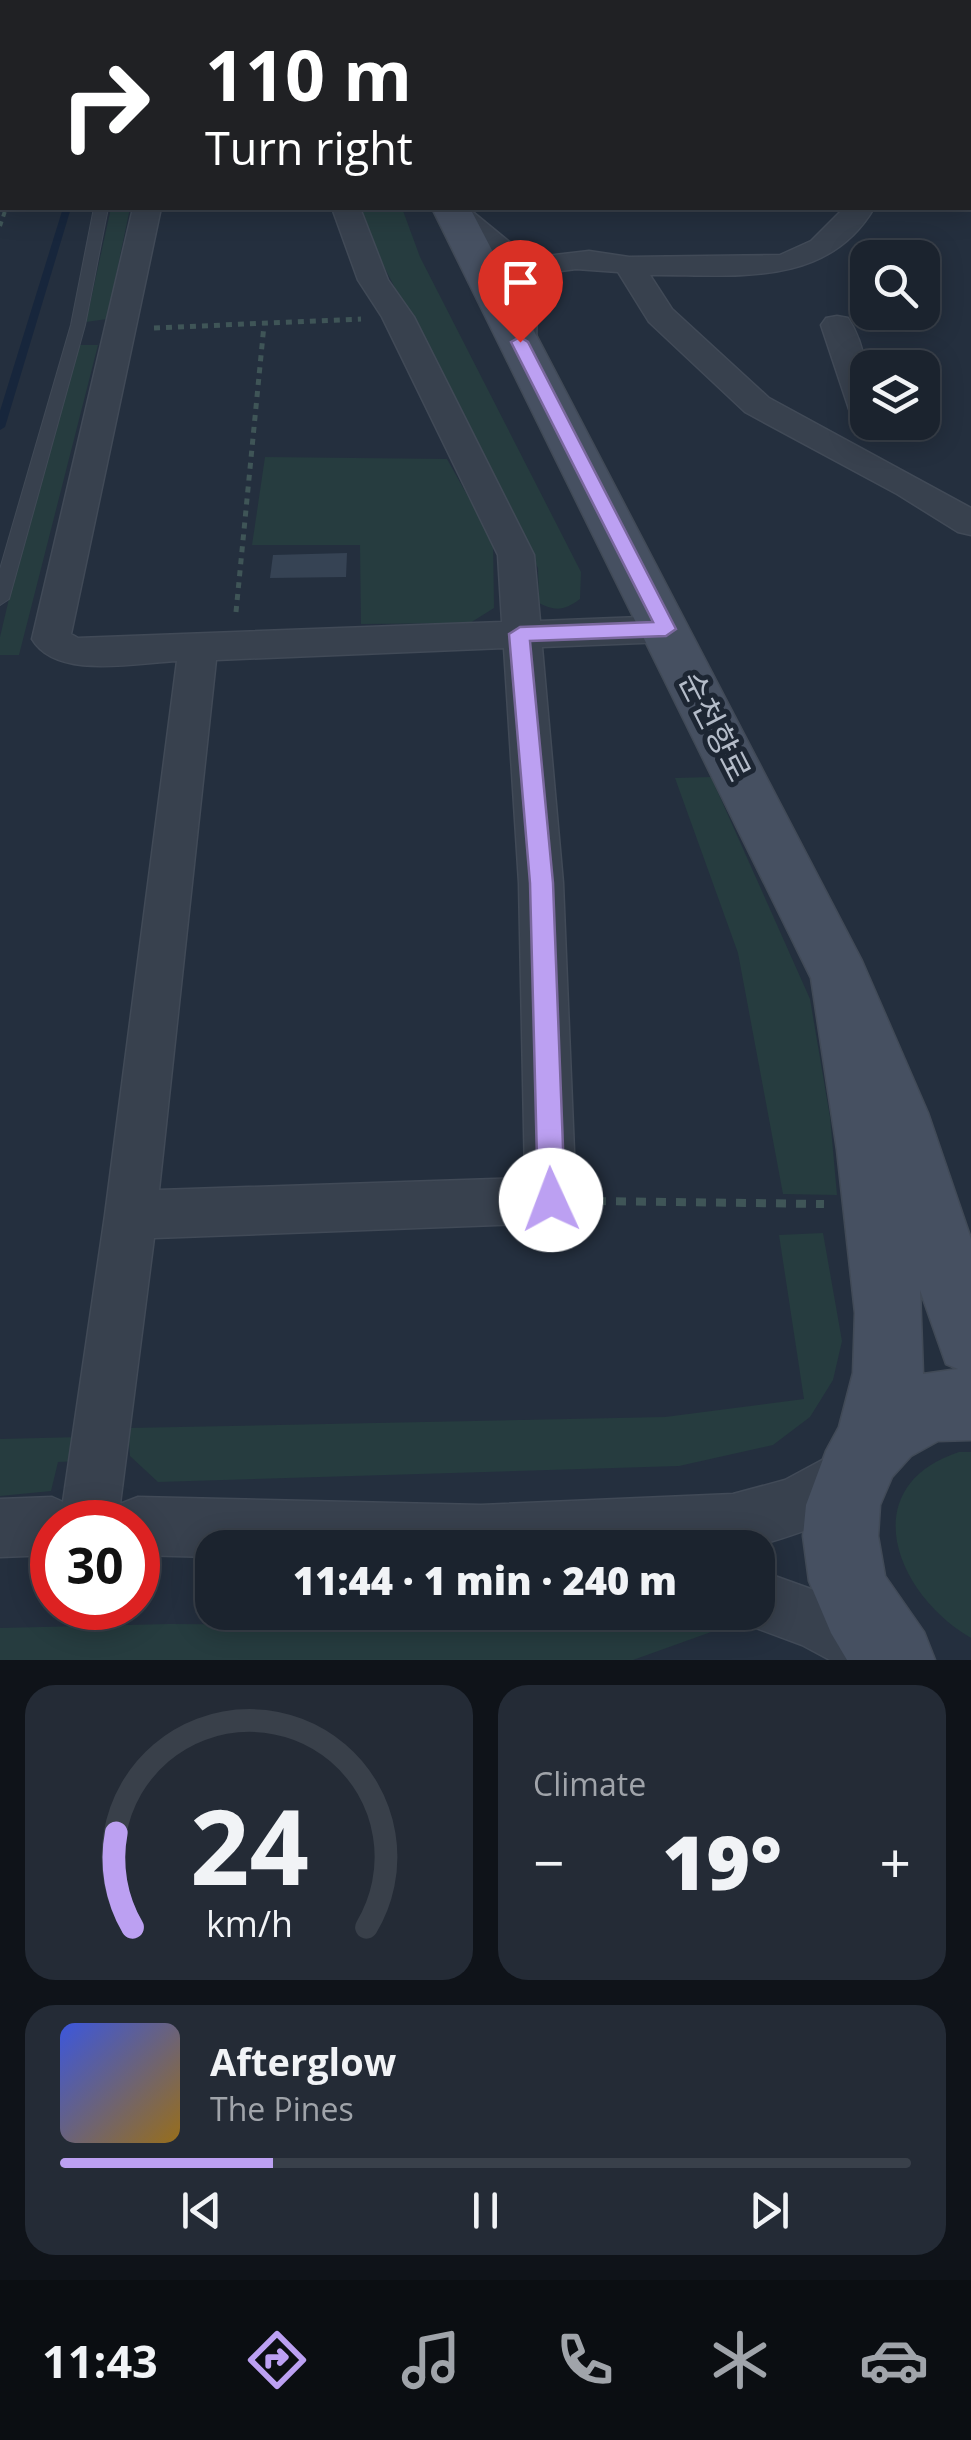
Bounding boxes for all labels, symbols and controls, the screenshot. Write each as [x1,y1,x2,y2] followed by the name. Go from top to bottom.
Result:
[205,26,412,122] text: 110 m
[40,40,170,170] icon: right
[205,117,413,178] text: Turn right
[478,240,563,343] pin
[850,240,940,440] map controls
[850,240,940,330] button: search
[493,255,548,310] icon: arrive
[850,350,940,440] button: layers
[670,664,762,788] street label: 순천향로
[499,1148,603,1252] position arrow
[30,1500,160,1630] speed limit sign: 30
[293,1554,677,1606] text: 11:44 · 1 min · 240 m
[533,1762,646,1805] text: Climate
[190,1774,308,1915] text: 24
[662,1810,782,1912] text: 19°
[533,1824,564,1899] text: −
[880,1824,911,1899] text: +
[206,1899,292,1947] text: km/h
[210,2035,396,2087] text: Afterglow
[210,2087,354,2130] text: The Pines
[174,2183,229,2238] icon: previous
[458,2183,513,2238] icon: pause
[742,2183,797,2238] icon: next
[242,2325,312,2395] icon: directions
[396,2325,466,2395] icon: music
[550,2325,620,2395] icon: phone
[705,2325,775,2395] icon: climate
[859,2325,929,2395] icon: car
[42,2330,158,2391] text: 11:43

